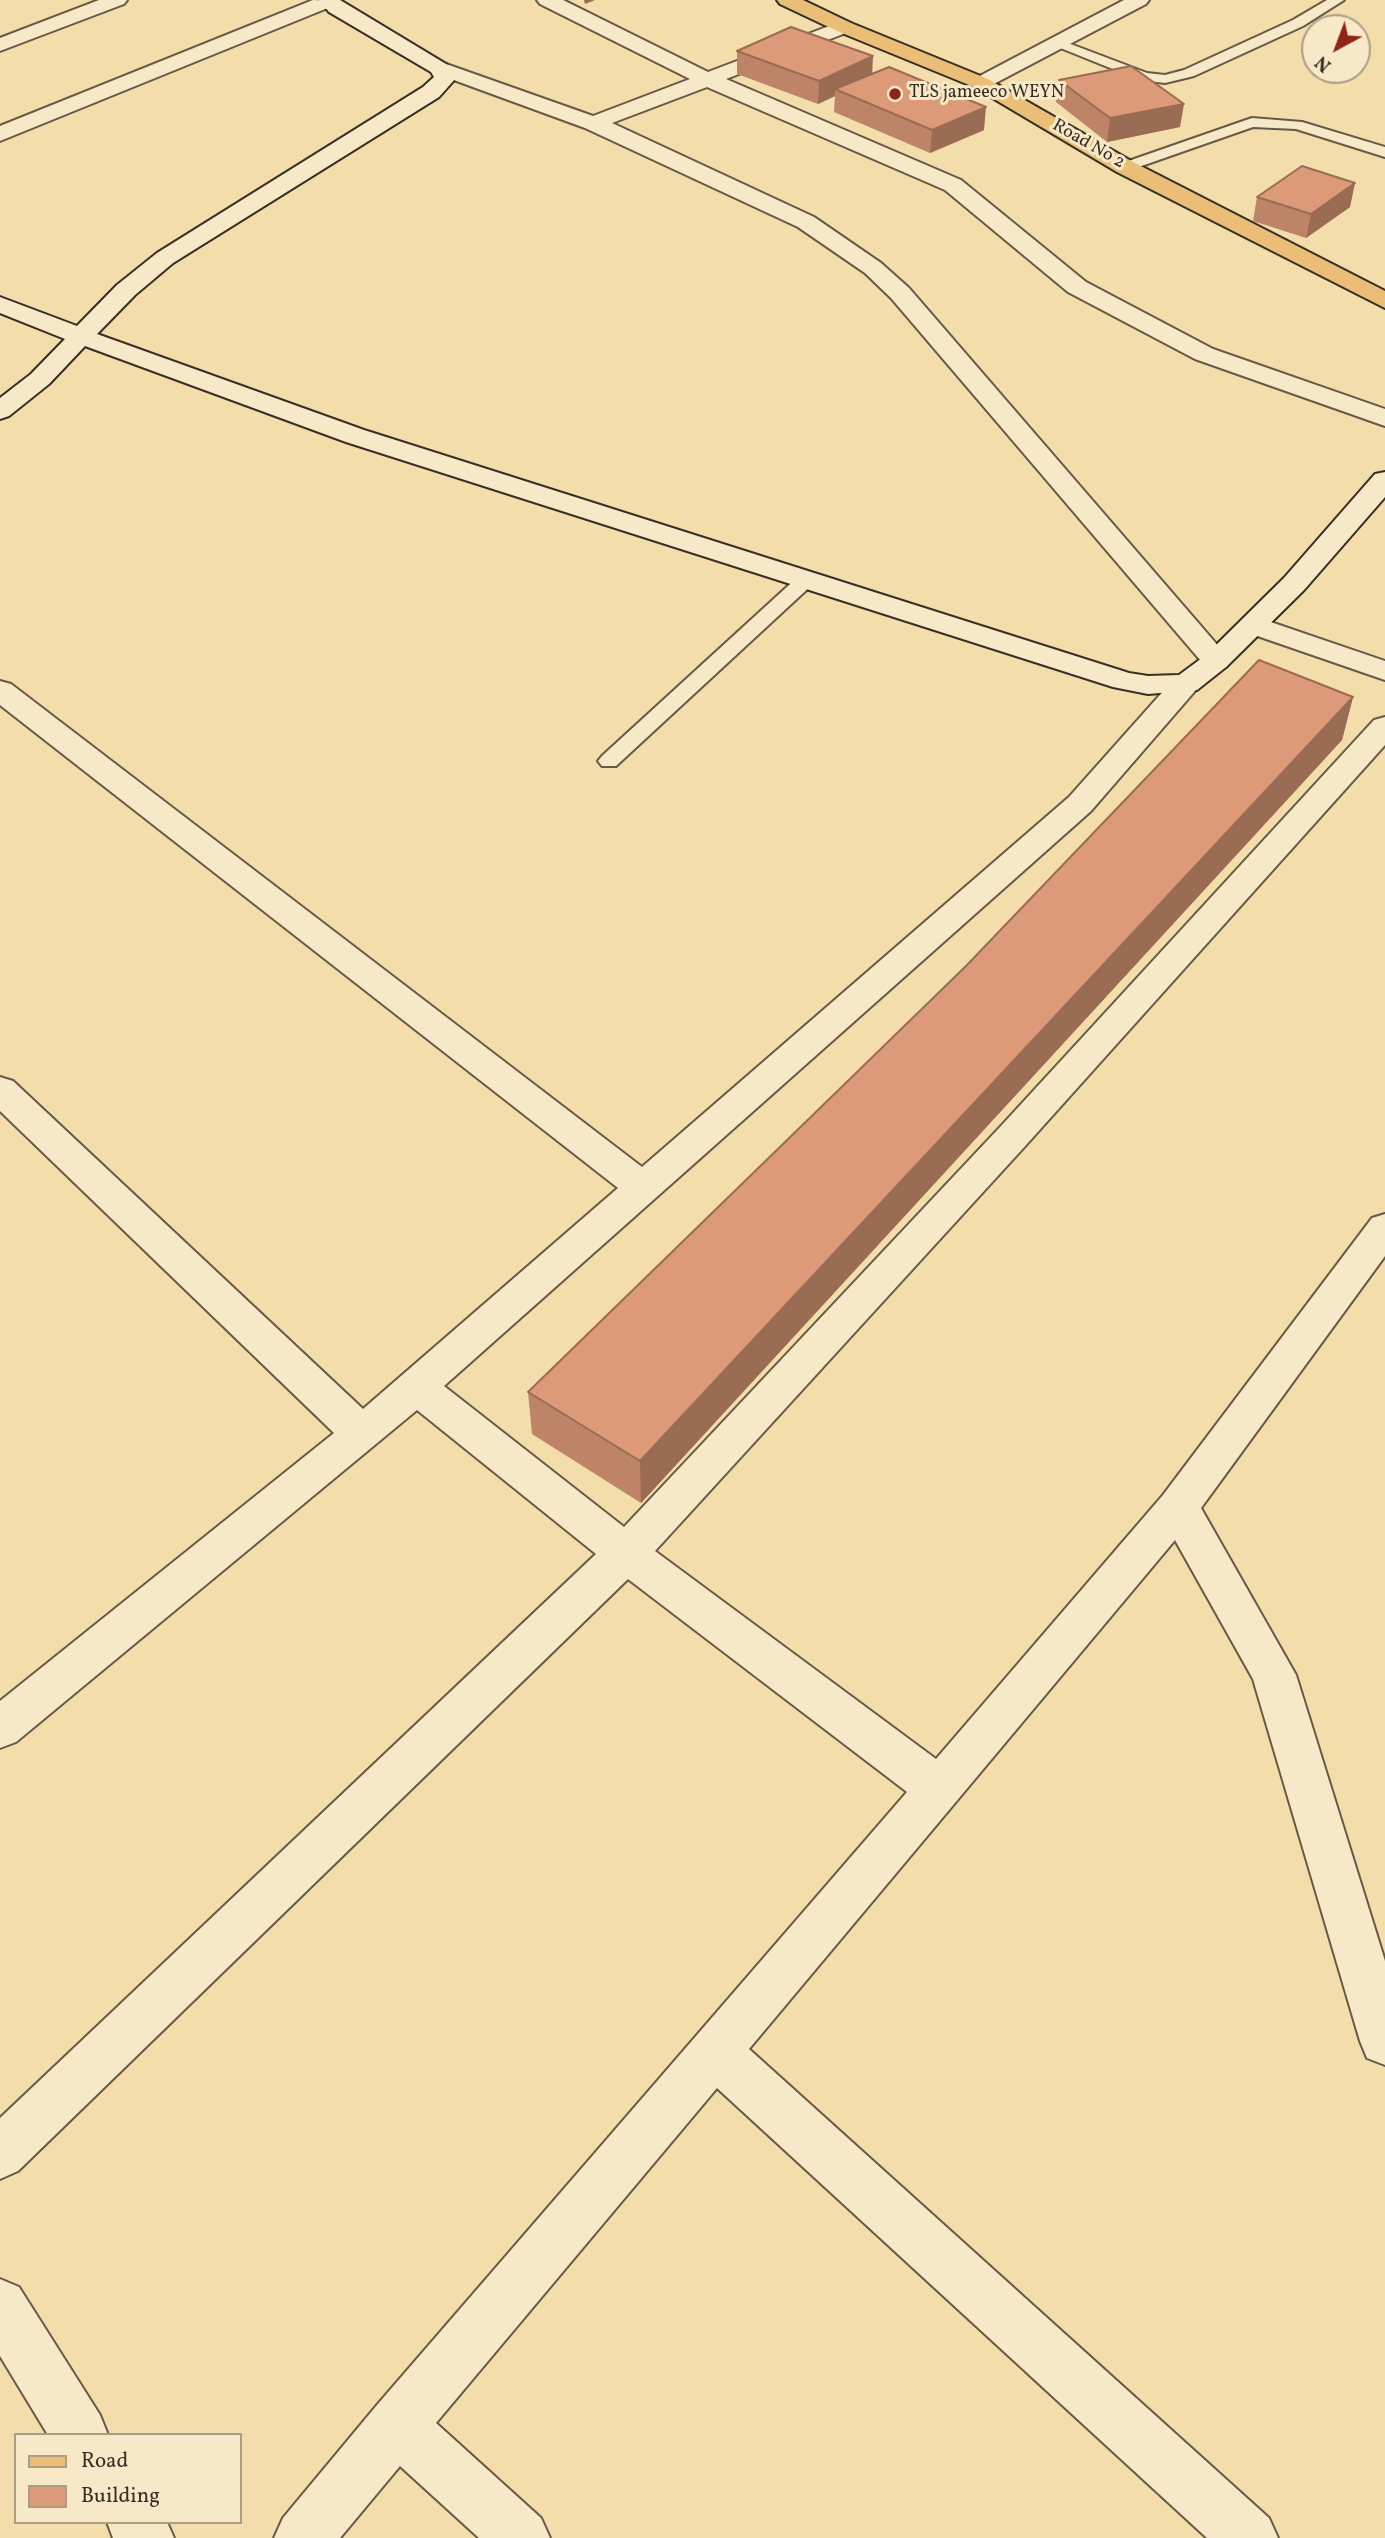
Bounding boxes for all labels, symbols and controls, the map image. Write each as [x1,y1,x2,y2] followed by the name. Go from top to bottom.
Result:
[1301,14,1371,84] north arrow
[1310,49,1337,78] text: N
[909,83,1064,105] place label: TLS jameeco WEYN
[887,86,903,102] marker: TLS jameeco WEYN
[1048,116,1128,174] street label: Road No 2
[14,2433,242,2524] legend
[81,2447,128,2476] text: Road
[81,2482,160,2511] text: Building

